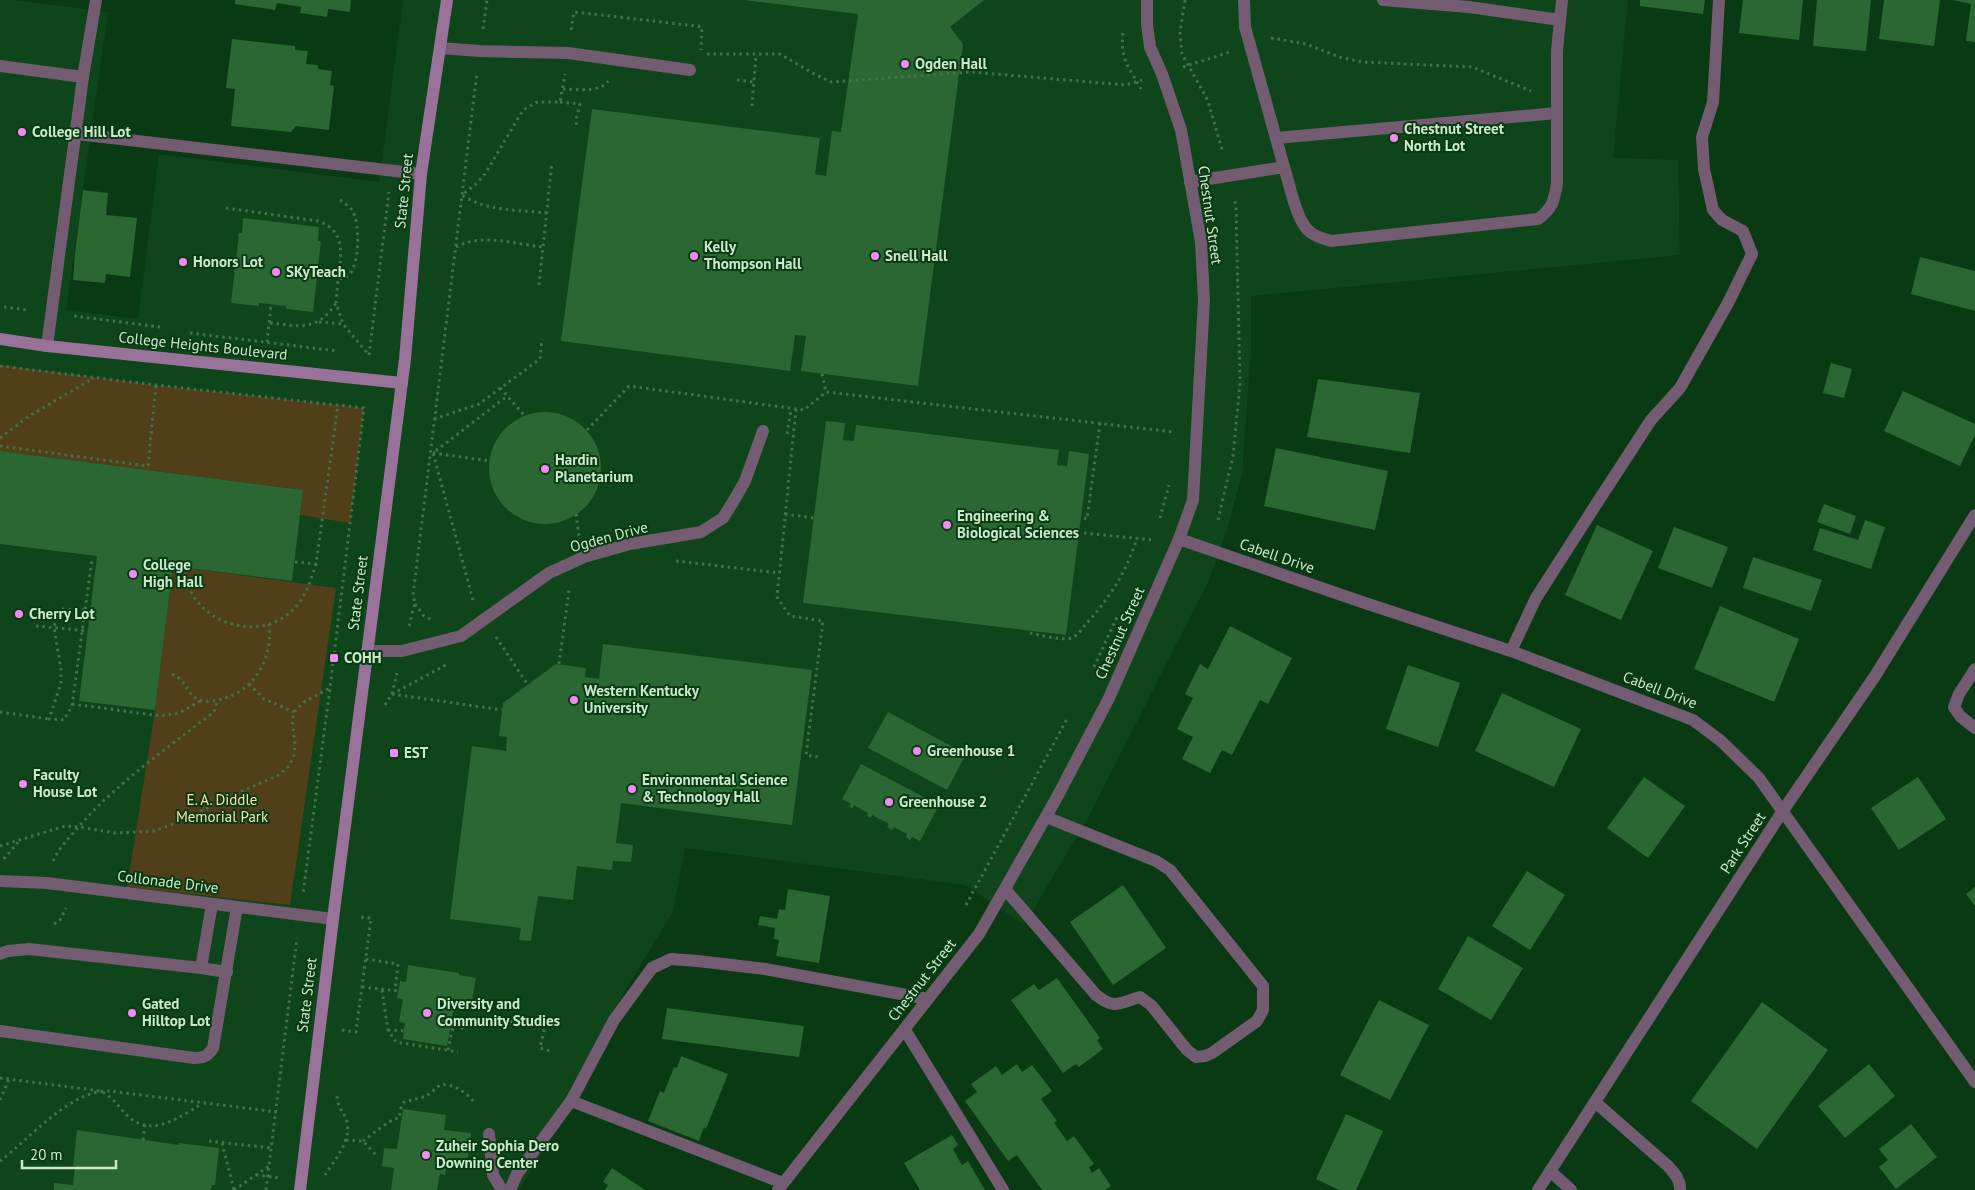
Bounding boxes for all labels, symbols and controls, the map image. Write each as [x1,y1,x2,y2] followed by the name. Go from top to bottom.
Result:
[915,54,987,73] place label: Ogden Hall
[899,58,911,70] marker: Ogden Hall
[1404,119,1505,155] place label: Chestnut Street North Lot
[32,122,131,141] place label: College Hill Lot
[16,126,28,138] marker: College Hill Lot
[1388,132,1400,144] marker: Chestnut Street North Lot
[390,152,417,229] street label: State Street
[1194,164,1227,266] street label: Chestnut Street
[704,237,802,273] place label: Kelly Thompson Hall
[885,246,948,265] place label: Snell Hall
[688,250,700,262] marker: Kelly Thompson Hall
[869,250,881,262] marker: Snell Hall
[193,252,264,271] place label: Honors Lot
[177,256,189,268] marker: Honors Lot
[286,262,346,281] place label: SKyTeach
[270,266,282,278] marker: SKyTeach
[118,327,288,364] street label: College Heights Boulevard
[555,450,633,486] place label: Hardin Planetarium
[539,463,551,475] marker: Hardin Planetarium
[957,506,1079,542] place label: Engineering & Biological Sciences
[568,517,650,556] street label: Ogden Drive
[941,519,953,531] marker: Engineering & Biological Sciences
[1237,534,1317,577] street label: Cabell Drive
[343,554,372,631] street label: State Street
[143,555,203,591] place label: College High Hall
[127,568,139,580] marker: College High Hall
[1091,583,1148,682] street label: Chestnut Street
[29,604,95,623] place label: Cherry Lot
[13,608,25,620] marker: Cherry Lot
[344,648,381,667] place label: COHH
[328,652,340,664] marker: COHH
[1620,667,1700,712] street label: Cabell Drive
[584,681,700,717] place label: Western Kentucky University
[568,694,580,706] marker: Western Kentucky University
[927,741,1015,760] place label: Greenhouse 1
[404,743,429,762] place label: EST
[911,745,923,757] marker: Greenhouse 1
[388,747,400,759] marker: EST
[33,765,98,801] place label: Faculty House Lot
[642,770,788,806] place label: Environmental Science & Technology Hall
[17,778,29,790] marker: Faculty House Lot
[626,783,638,795] marker: Environmental Science & Technology Hall
[176,790,269,826] park label: E. A. Diddle Memorial Park
[899,792,987,811] place label: Greenhouse 2
[883,796,895,808] marker: Greenhouse 2
[1716,808,1769,877] street label: Park Street
[116,866,220,897] street label: Collonade Drive
[883,935,960,1025] street label: Chestnut Street
[292,956,321,1033] street label: State Street
[142,994,211,1030] place label: Gated Hilltop Lot
[437,994,560,1030] place label: Diversity and Community Studies
[126,1007,138,1019] marker: Gated Hilltop Lot
[421,1007,433,1019] marker: Diversity and Community Studies
[436,1136,559,1172] place label: Zuheir Sophia Dero Downing Center
[22,1138,116,1170] scale bar
[30,1145,63,1164] text: 20 m
[420,1149,432,1161] marker: Zuheir Sophia Dero Downing Center

